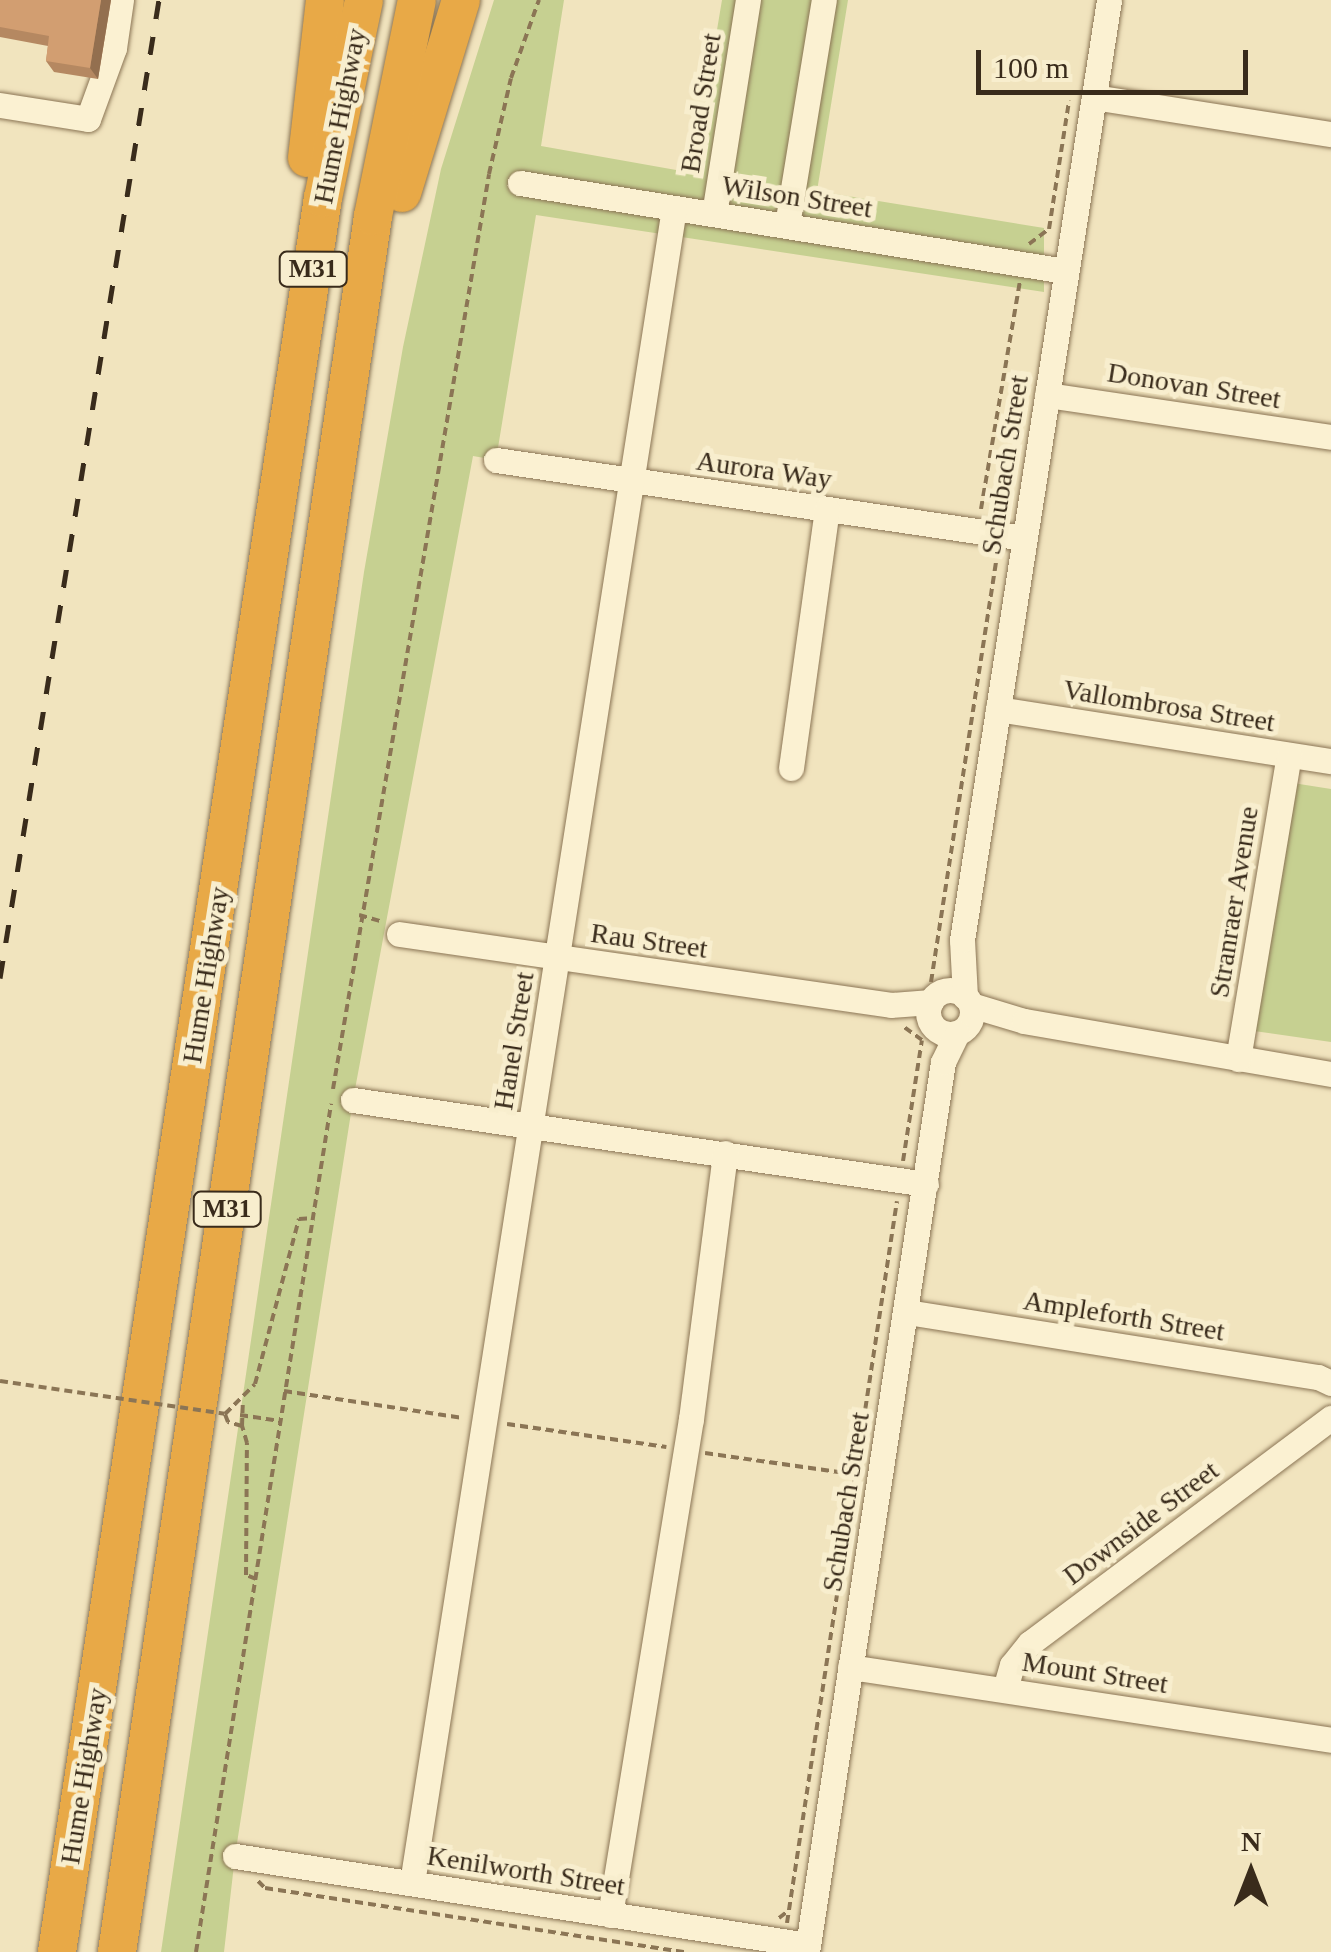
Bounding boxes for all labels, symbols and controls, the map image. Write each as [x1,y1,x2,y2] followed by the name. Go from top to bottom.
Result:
[307,25,373,207] street label: Hume Highway
[981,30,1254,92] scale bar
[673,31,729,175] street label: Broad Street
[993,51,1069,84] text: 100 m
[719,169,875,225] street label: Wilson Street
[278,249,348,289] road number: M31
[1105,356,1283,416] street label: Donovan Street
[974,373,1036,557] street label: Schubach Street
[694,444,834,496] street label: Aurora Way
[1061,673,1277,739] street label: Vallombrosa Street
[1202,803,1266,1001] street label: Stranraer Avenue
[175,884,237,1066] street label: Hume Highway
[589,916,709,966] street label: Rau Street
[487,970,541,1112] street label: Hanel Street
[192,1189,262,1229] road number: M31
[1021,1284,1227,1348] street label: Ampleforth Street
[815,1410,877,1594] street label: Schubach Street
[1057,1454,1225,1592] street label: Downside Street
[1020,1645,1170,1701] street label: Mount Street
[53,1685,115,1867] street label: Hume Highway
[1201,1822,1301,1922] north arrow
[1241,1826,1261,1857] text: N
[425,1839,627,1903] street label: Kenilworth Street

